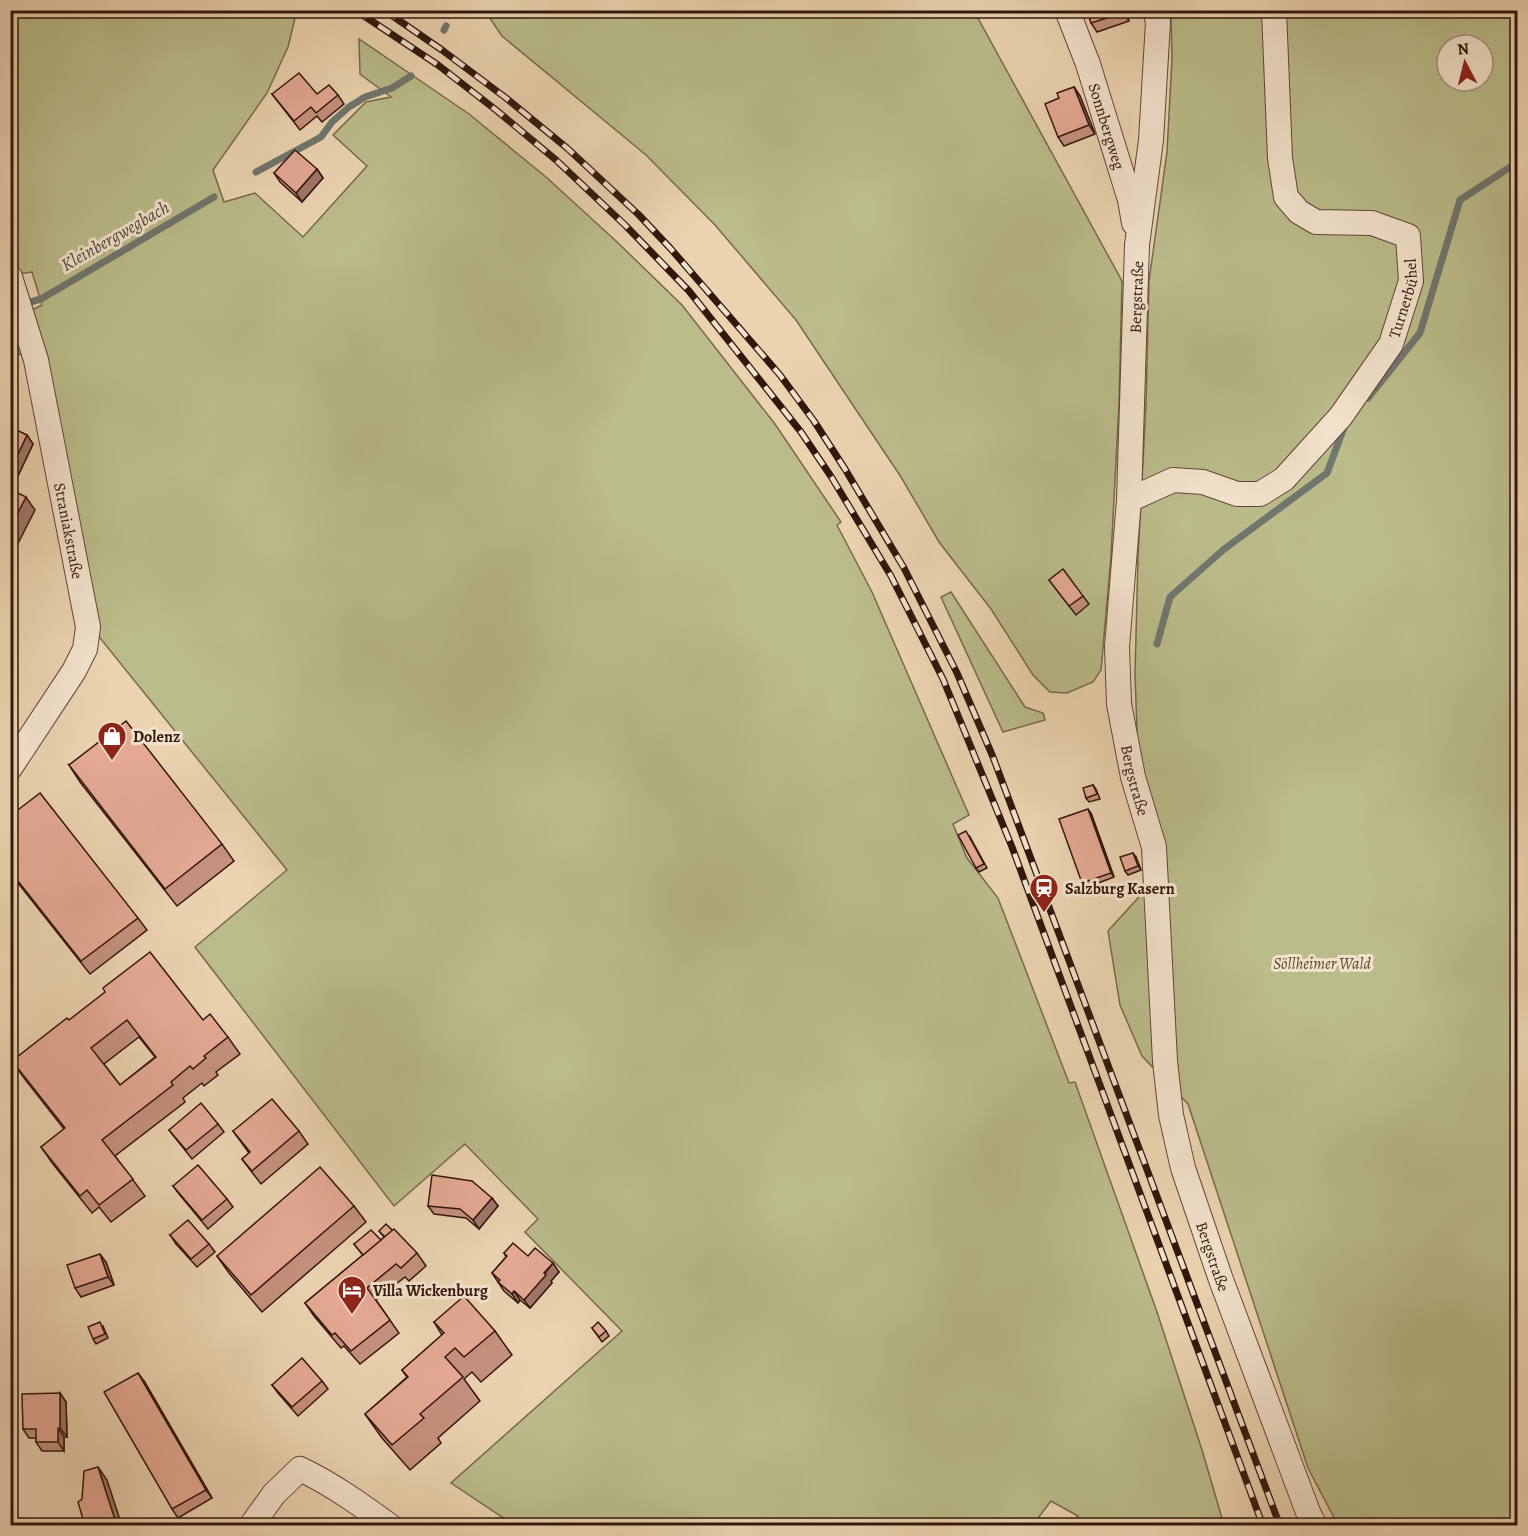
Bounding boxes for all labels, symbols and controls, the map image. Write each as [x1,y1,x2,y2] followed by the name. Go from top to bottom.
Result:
[1435,33,1495,93] north arrow
[1456,37,1471,61] text: N
[1083,81,1130,172] street label: Sonnbergweg
[56,195,174,277] water label: Kleinbergwegbach
[1384,258,1423,341] street label: Turnerbühel
[1125,260,1149,334] street label: Bergstraße
[48,481,88,581] street label: Straniakstraße
[96,720,128,762] shop icon: Dolenz
[133,726,180,748] place label: Dolenz
[1115,743,1154,819] street label: Bergstraße
[1028,872,1060,914] station icon: Salzburg Kasern
[1065,878,1175,900] place label: Salzburg Kasern
[1273,953,1371,975] park label: Söllheimer Wald
[1190,1219,1234,1295] street label: Bergstraße
[336,1274,368,1316] hotel icon: Villa Wickenburg
[372,1280,489,1302] place label: Villa Wickenburg

